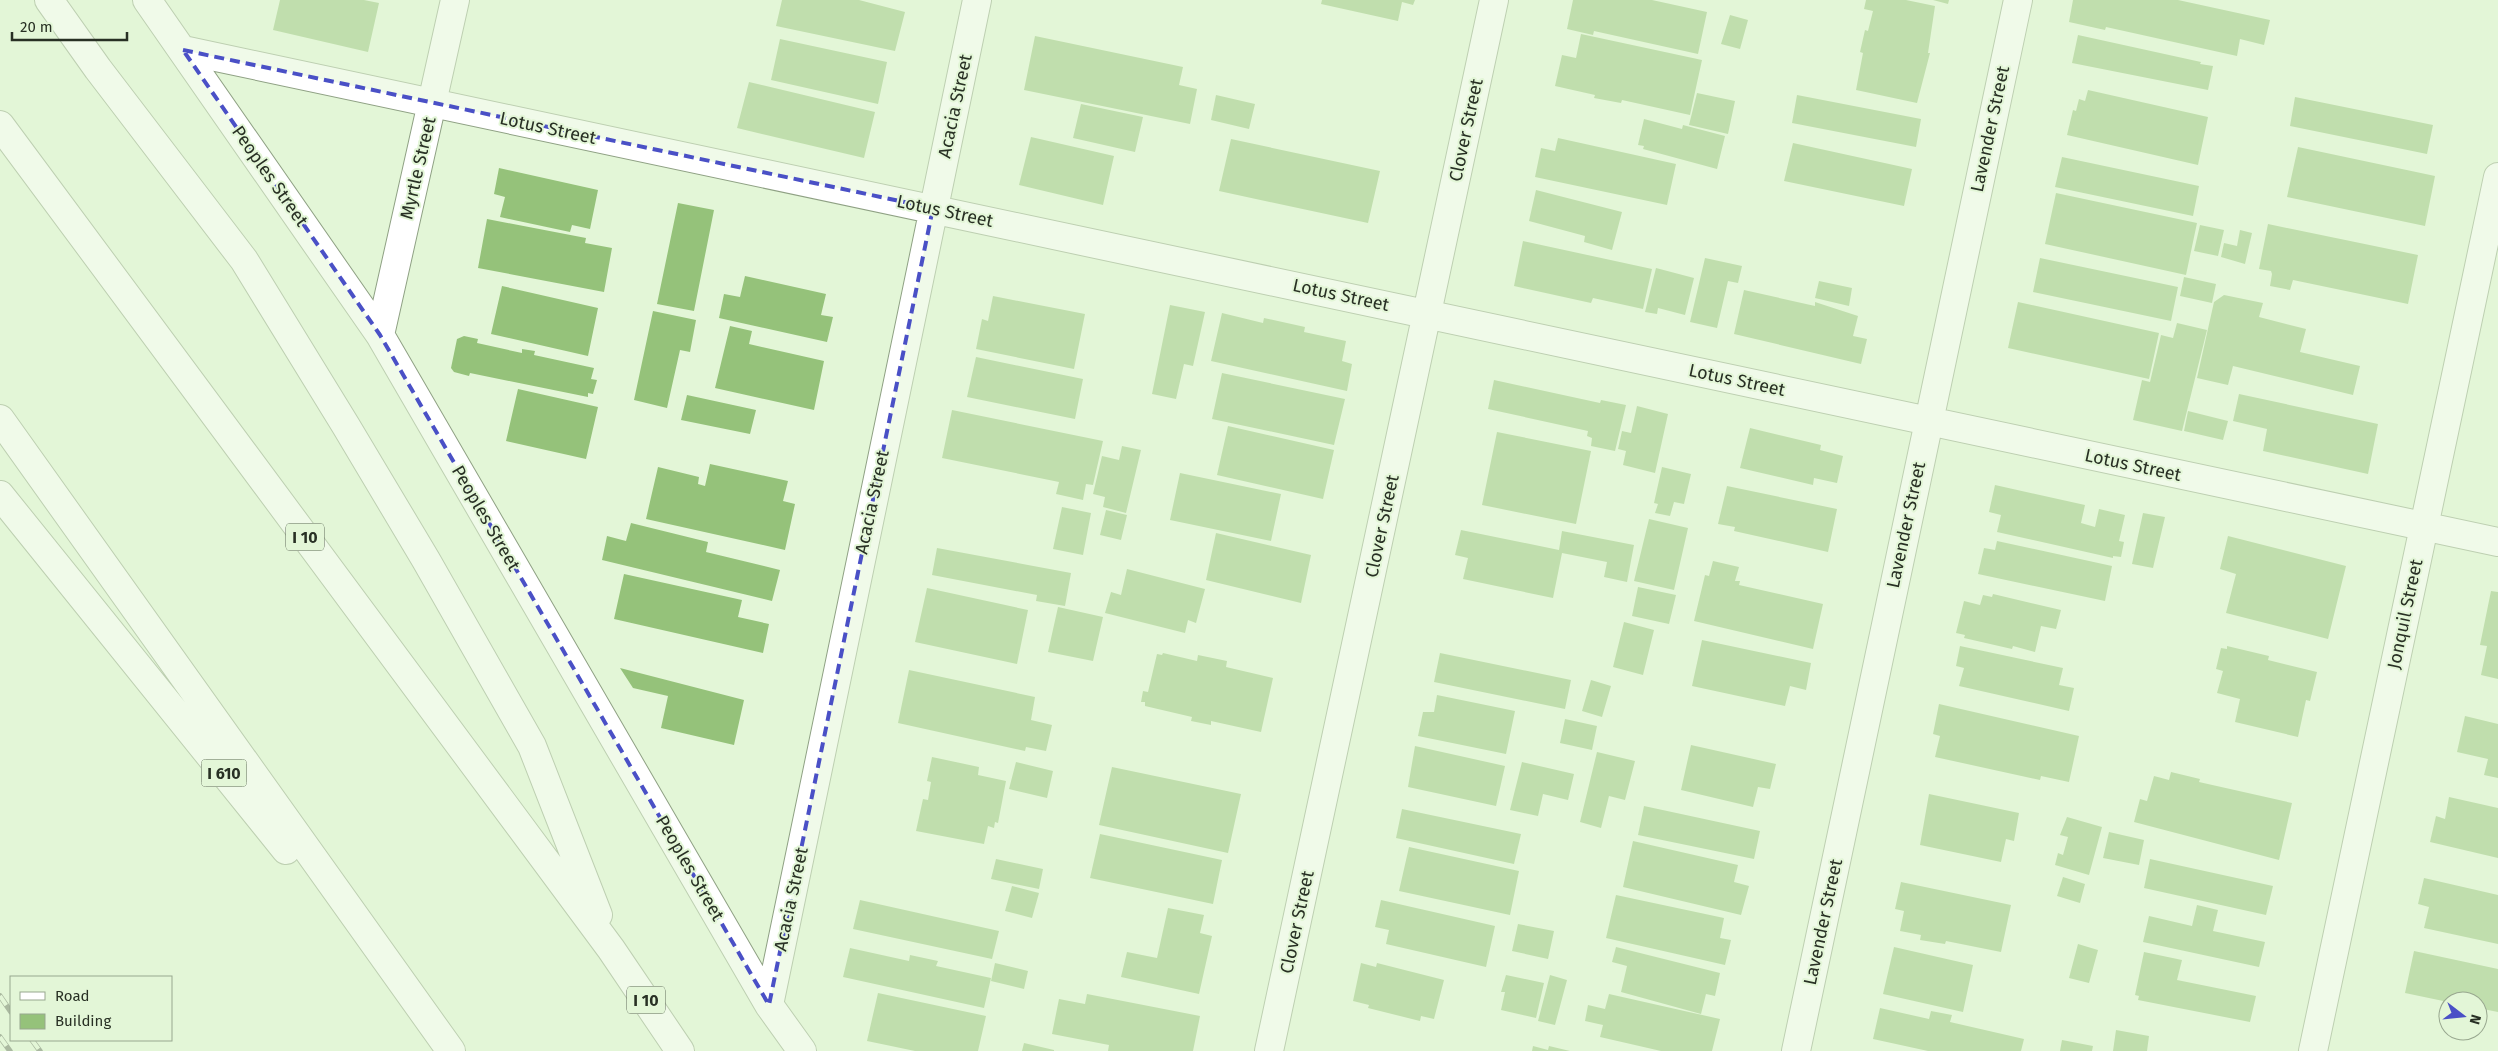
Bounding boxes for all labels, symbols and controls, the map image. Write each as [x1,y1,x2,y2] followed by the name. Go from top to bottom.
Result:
[12,10,128,42] scale bar
[20,18,53,36] text: 20 m
[933,52,977,160] street label: Acacia Street
[1966,63,2014,194] street label: Lavender Street
[1444,76,1488,183] street label: Clover Street
[498,107,599,149] street label: Lotus Street
[396,114,441,221] street label: Myrtle Street
[227,121,313,231] street label: Peoples Street
[895,190,996,232] street label: Lotus Street
[1291,274,1392,316] street label: Lotus Street
[1687,359,1788,401] street label: Lotus Street
[2083,444,2184,486] street label: Lotus Street
[850,448,894,556] street label: Acacia Street
[1882,459,1930,590] street label: Lavender Street
[447,461,525,575] street label: Peoples Street
[1360,472,1404,579] street label: Clover Street
[286,524,324,550] road number: I 10
[2383,557,2427,671] street label: Jonquil Street
[202,760,246,786] road number: I 610
[651,811,729,925] street label: Peoples Street
[769,845,813,953] street label: Acacia Street
[1799,856,1847,987] street label: Lavender Street
[1275,868,1319,975] street label: Clover Street
[10,976,172,1041] legend
[627,986,665,1014] road number: I 10
[55,987,90,1005] text: Road
[2438,991,2488,1041] north arrow
[55,1012,111,1030] text: Building
[2466,1013,2484,1026] text: N

